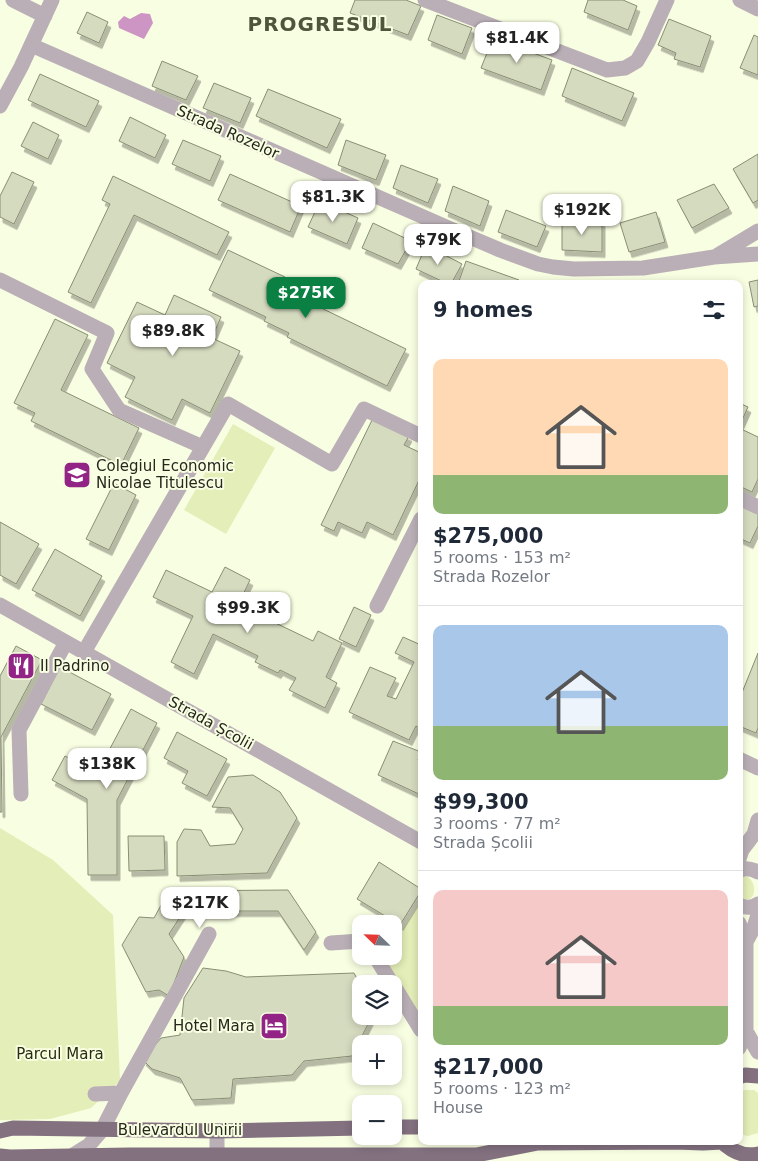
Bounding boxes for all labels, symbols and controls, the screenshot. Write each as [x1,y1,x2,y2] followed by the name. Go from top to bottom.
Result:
[248,12,392,36] district label: PROGRESUL
[476,22,558,64] pin: $81.4K
[485,28,549,47] text: $81.4K
[174,101,283,163] street label: Strada Rozelor
[292,180,374,223] pin: $81.3K
[301,187,365,206] text: $81.3K
[547,194,617,236] pin: $192K
[554,200,610,219] text: $192K
[408,224,468,266] pin: $79K
[415,230,461,249] text: $79K
[271,276,341,319] pin: $275K
[278,283,334,302] text: $275K
[700,296,728,324] icon: filters
[433,298,533,322] text: 9 homes
[132,314,214,357] pin: $89.8K
[141,321,205,340] text: $89.8K
[536,392,626,482] icon: home
[96,457,234,492] place label: Colegiul Economic Nicolae Titulescu
[62,460,92,490] school or university icon: Colegiul Economic Nicolae Titulescu
[433,524,543,548] text: $275,000
[433,548,571,567] text: 5 rooms · 153 m²
[433,567,550,586] text: Strada Rozelor
[207,592,289,634] pin: $99.3K
[216,598,280,617] text: $99.3K
[6,651,36,681] restaurant icon: Il Padrino
[40,657,109,675] place label: Il Padrino
[536,657,626,747] icon: home
[166,692,256,754] street label: Strada Școlii
[72,748,142,790] pin: $138K
[79,754,135,773] text: $138K
[433,790,529,814] text: $99,300
[433,814,561,833] text: 3 rooms · 77 m²
[433,833,533,852] text: Strada Școlii
[165,886,235,929] pin: $217K
[172,893,228,912] text: $217K
[352,915,402,965] north arrow
[352,915,402,1145] map controls
[536,922,626,1012] icon: home
[352,975,402,1025] button: layers
[259,1011,289,1041] hotel icon: Hotel Mara
[173,1017,255,1035] place label: Hotel Mara
[352,1035,402,1085] button: +
[16,1045,104,1063] park label: Parcul Mara
[433,1055,543,1079] text: $217,000
[433,1079,571,1098] text: 5 rooms · 123 m²
[352,1095,402,1145] button: −
[433,1098,483,1117] text: House
[118,1121,242,1139] street label: Bulevardul Unirii

